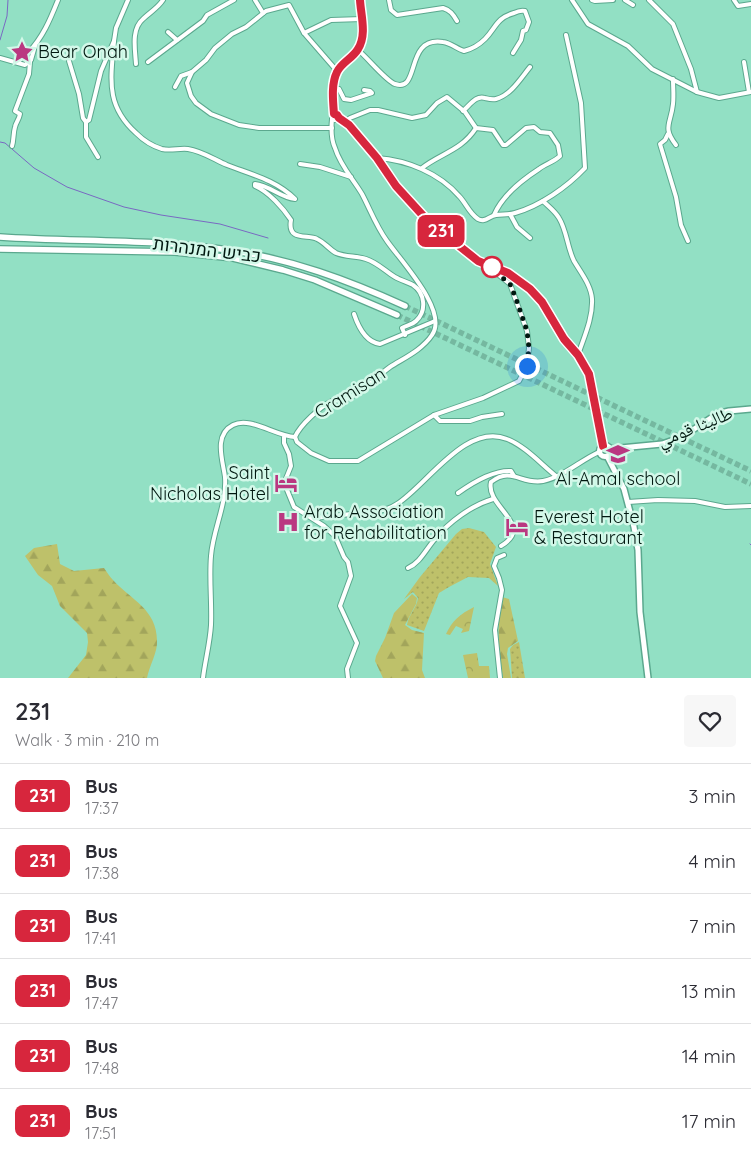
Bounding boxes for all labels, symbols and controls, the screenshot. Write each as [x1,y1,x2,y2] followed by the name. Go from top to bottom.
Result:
[9,39,35,65] place icon: Bear Onah
[38,40,128,63] place label: Bear Onah
[412,215,470,247] line badge: 231
[428,219,454,242] text: 231
[152,231,262,268] street label: כביש המנהרות
[481,256,503,278] unlabelled marker
[515,354,540,379] your location
[310,362,390,423] street label: Cramisan
[654,401,737,455] street label: طاليثا قومي
[605,441,631,467] school or university icon: Al-Amal school
[150,461,270,505] place label: Saint Nicholas Hotel
[556,467,680,490] place label: Al-Amal school
[273,470,299,496] hotel icon: Saint Nicholas Hotel
[304,500,447,544] place label: Arab Association for Rehabilitation
[534,505,644,549] place label: Everest Hotel & Restaurant
[275,509,301,535] hospital icon: Arab Association for Rehabilitation
[504,514,530,540] hotel icon: Everest Hotel & Restaurant
[684,695,736,747] button: heart
[15,696,51,726] text: 231
[15,730,159,750] text: Walk · 3 min · 210 m
[85,774,118,798] text: Bus
[29,784,56,807] text: 231
[688,784,736,808] text: 3 min
[85,798,119,818] text: 17:37
[85,839,118,863] text: Bus
[29,849,56,872] text: 231
[688,849,736,873] text: 4 min
[85,863,119,883] text: 17:38
[85,904,118,928] text: Bus
[29,914,56,937] text: 231
[689,914,736,938] text: 7 min
[85,928,116,948] text: 17:41
[85,969,118,993] text: Bus
[29,979,56,1002] text: 231
[681,979,736,1003] text: 13 min
[85,993,118,1013] text: 17:47
[85,1034,118,1058] text: Bus
[29,1044,56,1067] text: 231
[682,1044,736,1068] text: 14 min
[85,1058,119,1078] text: 17:48
[85,1099,118,1123] text: Bus
[29,1109,56,1132] text: 231
[682,1109,736,1133] text: 17 min
[85,1123,117,1143] text: 17:51

